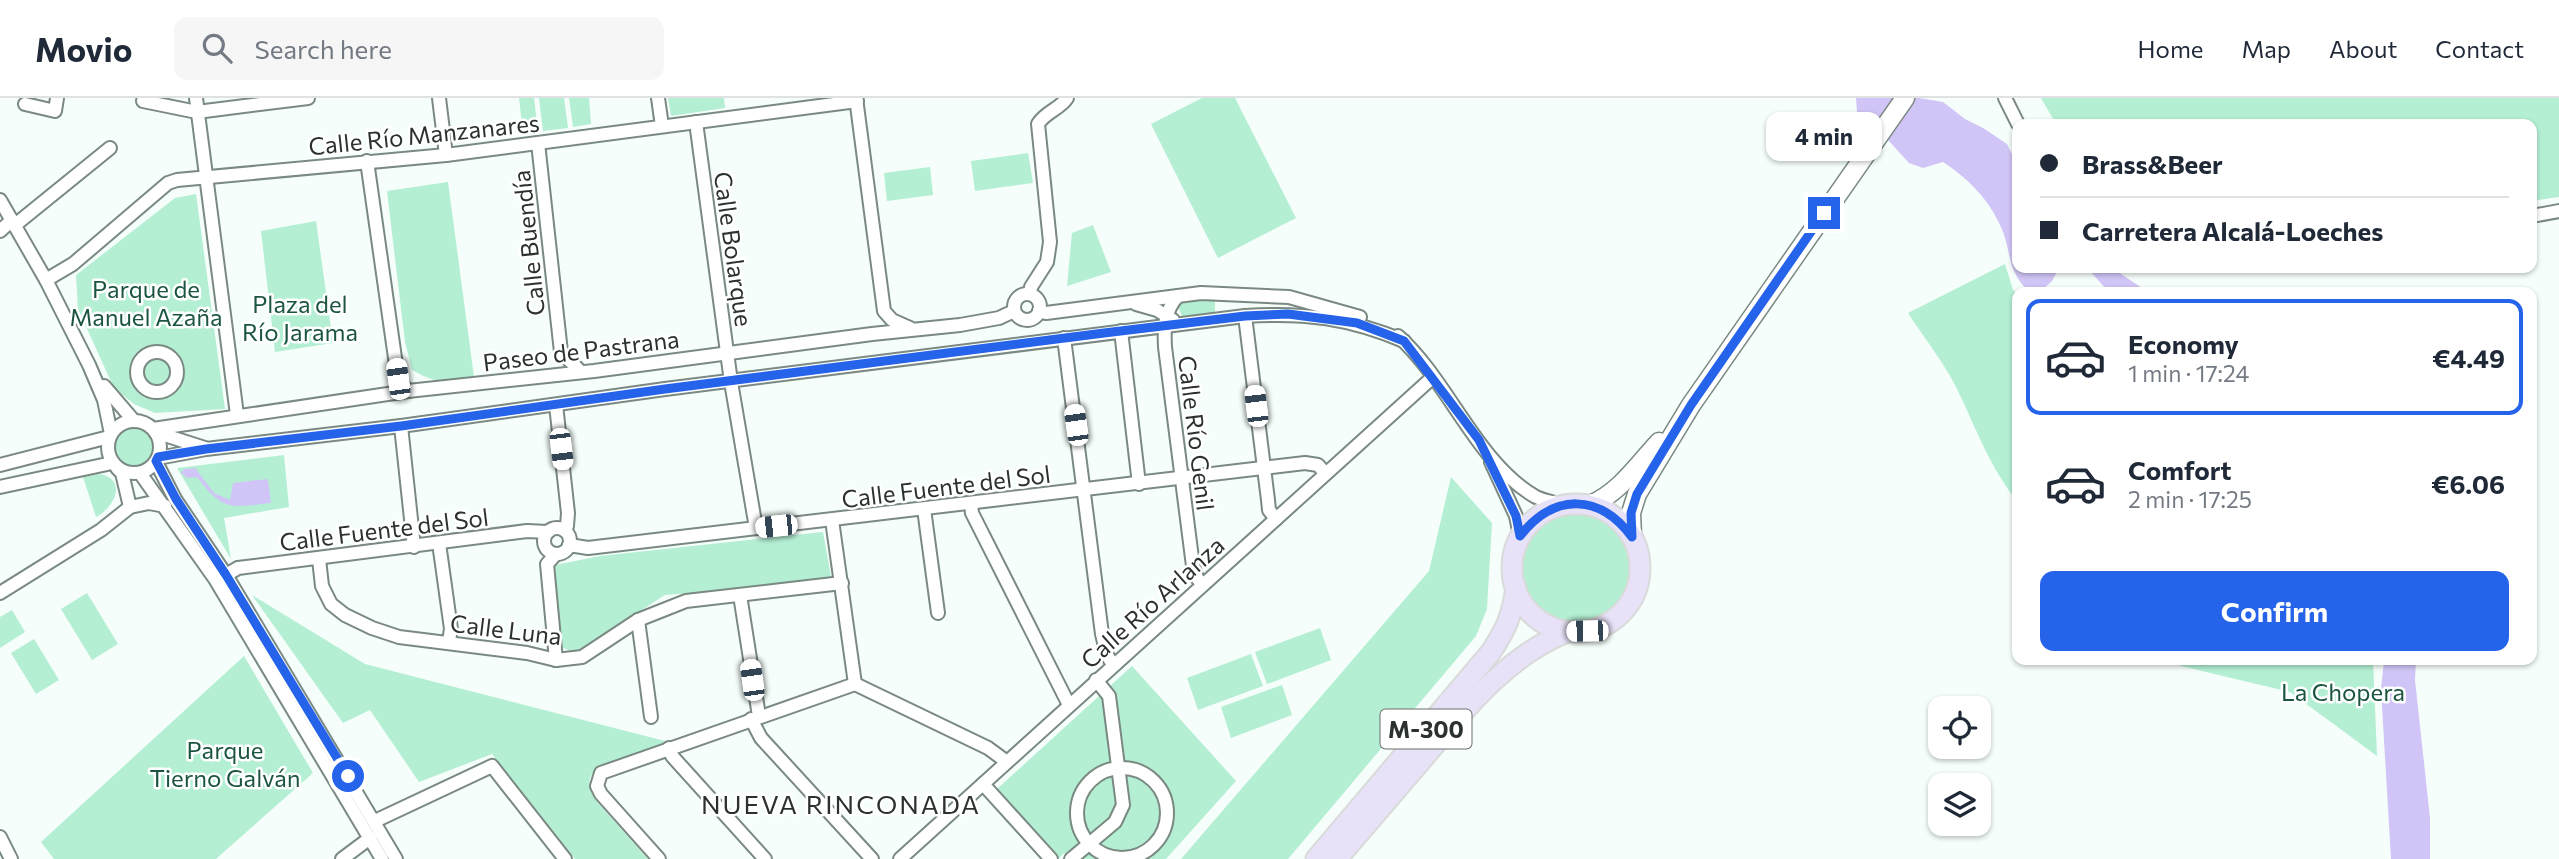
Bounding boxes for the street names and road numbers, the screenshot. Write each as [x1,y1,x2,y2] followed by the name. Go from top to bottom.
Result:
[307,107,541,161] street label: Calle Río Manzanares
[506,169,550,317] street label: Calle Buendía
[709,170,759,328] street label: Calle Bolarque
[481,324,681,376] street label: Paseo de Pastrana
[1173,354,1221,512] street label: Calle Río Genil
[840,459,1052,513] street label: Calle Fuente del Sol
[278,502,490,556] street label: Calle Fuente del Sol
[1074,530,1230,674] street label: Calle Río Arlanza
[449,608,563,650] street label: Calle Luna
[1380,709,1472,748] road number: M-300

